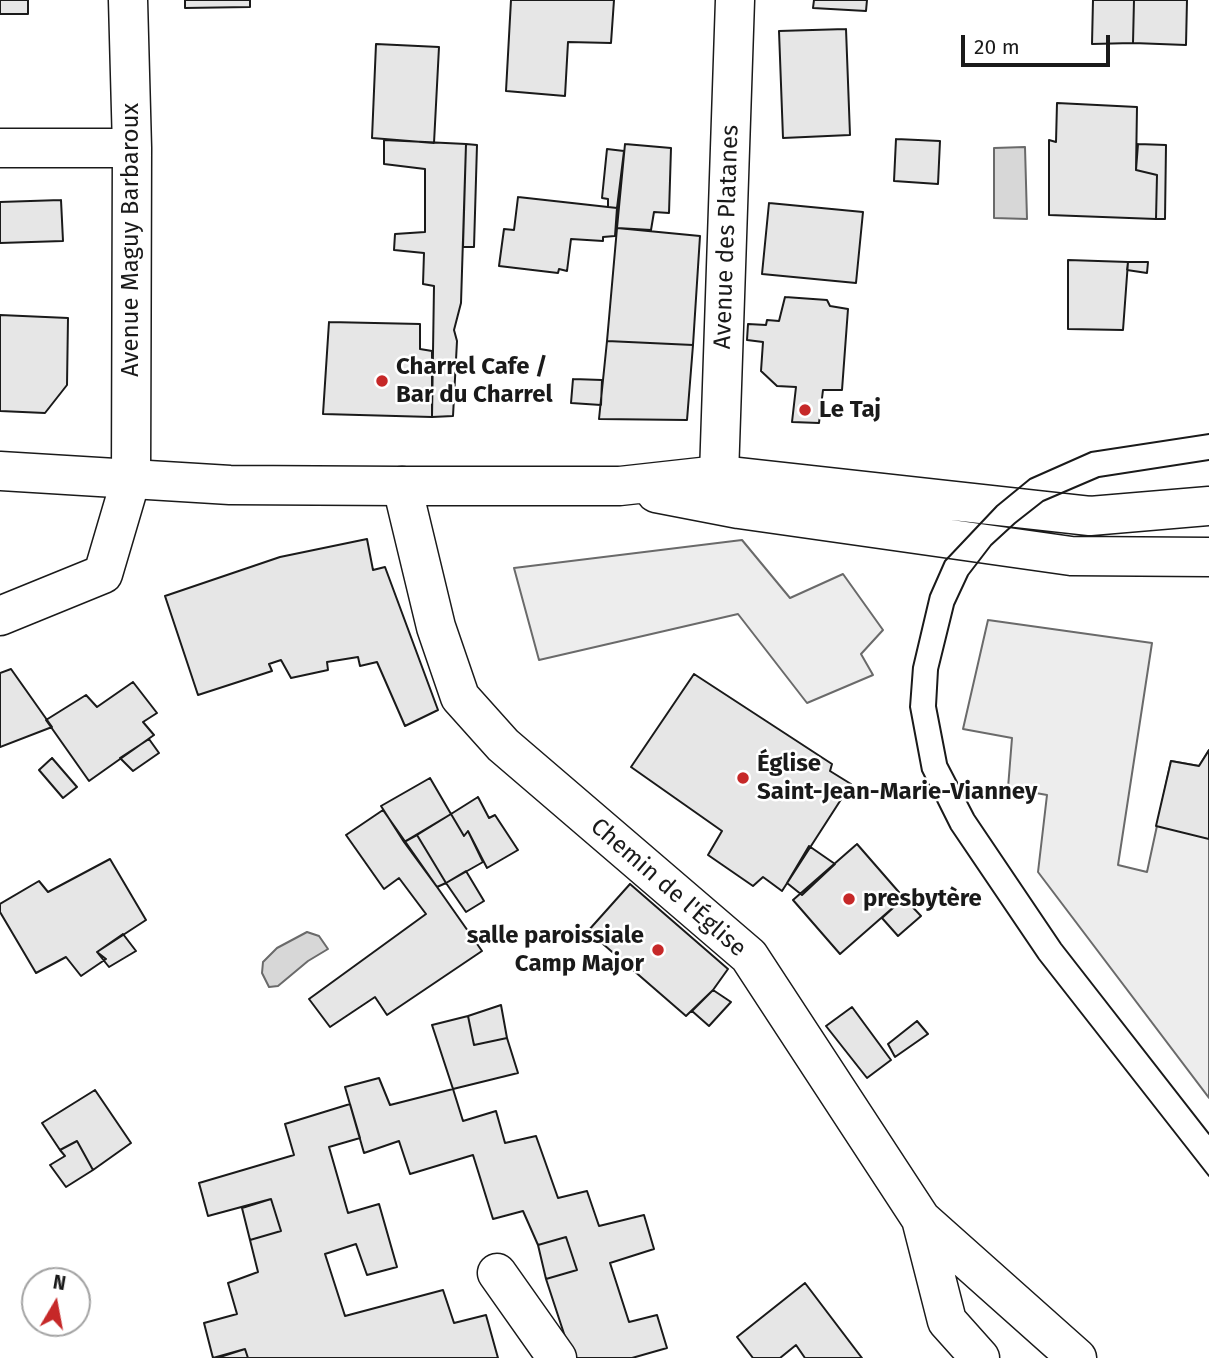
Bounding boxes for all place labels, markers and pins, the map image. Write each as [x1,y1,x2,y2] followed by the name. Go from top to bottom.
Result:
[396,353,553,409] place label: Charrel Cafe / Bar du Charrel
[374,373,390,389] marker: Charrel Cafe / Bar du Charrel
[819,396,881,424] place label: Le Taj
[797,402,813,418] marker: Le Taj
[757,750,1037,806] place label: Église Saint-Jean-Marie-Vianney
[735,770,751,786] marker: Église Saint-Jean-Marie-Vianney
[863,885,982,913] place label: presbytère
[841,891,857,907] marker: presbytère
[467,922,644,978] place label: salle paroissiale Camp Major
[650,942,666,958] marker: salle paroissiale Camp Major

